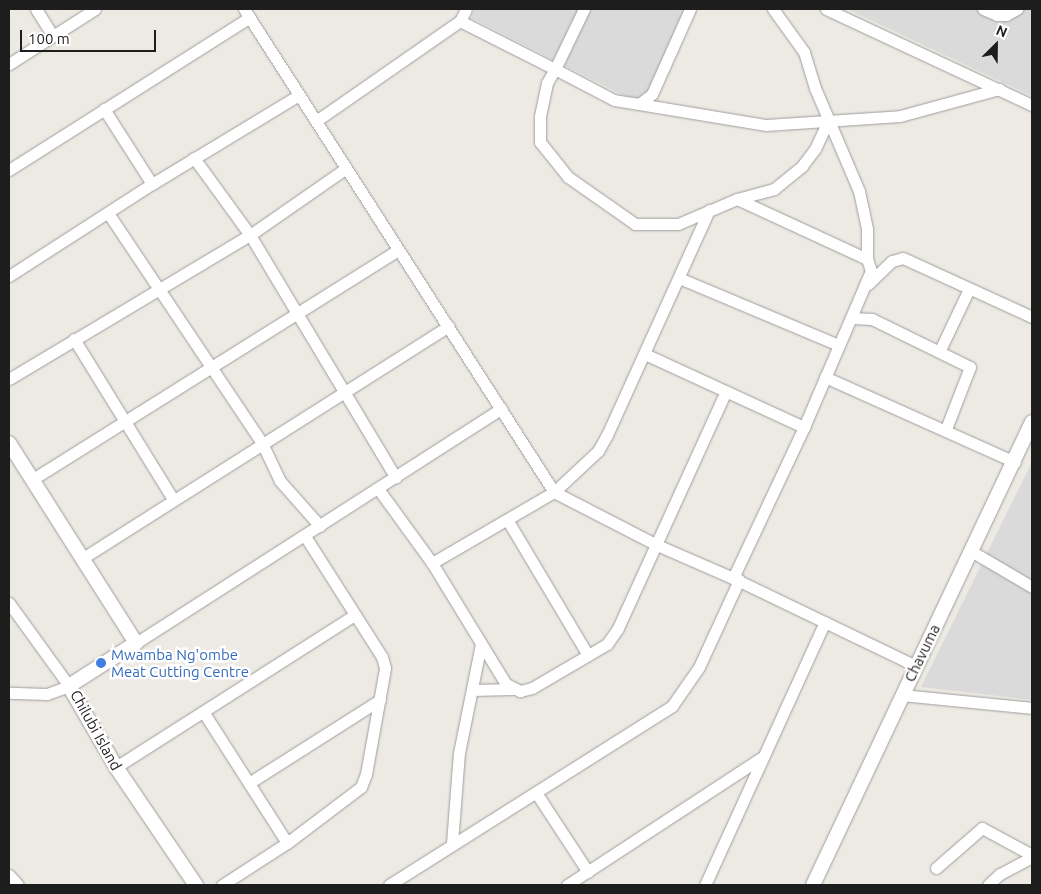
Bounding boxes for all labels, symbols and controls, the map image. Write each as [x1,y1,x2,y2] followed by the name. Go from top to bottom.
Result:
[22,20,159,52] scale bar
[971,20,1021,70] north arrow
[994,22,1010,41] text: N
[28,30,70,47] text: 100 m
[900,621,944,685] street label: Chavuma
[111,645,249,680] place label: Mwamba Ng'ombe Meat Cutting Centre
[95,657,107,669] marker: Mwamba Ng'ombe Meat Cutting Centre
[67,687,125,773] street label: Chilubi Island

